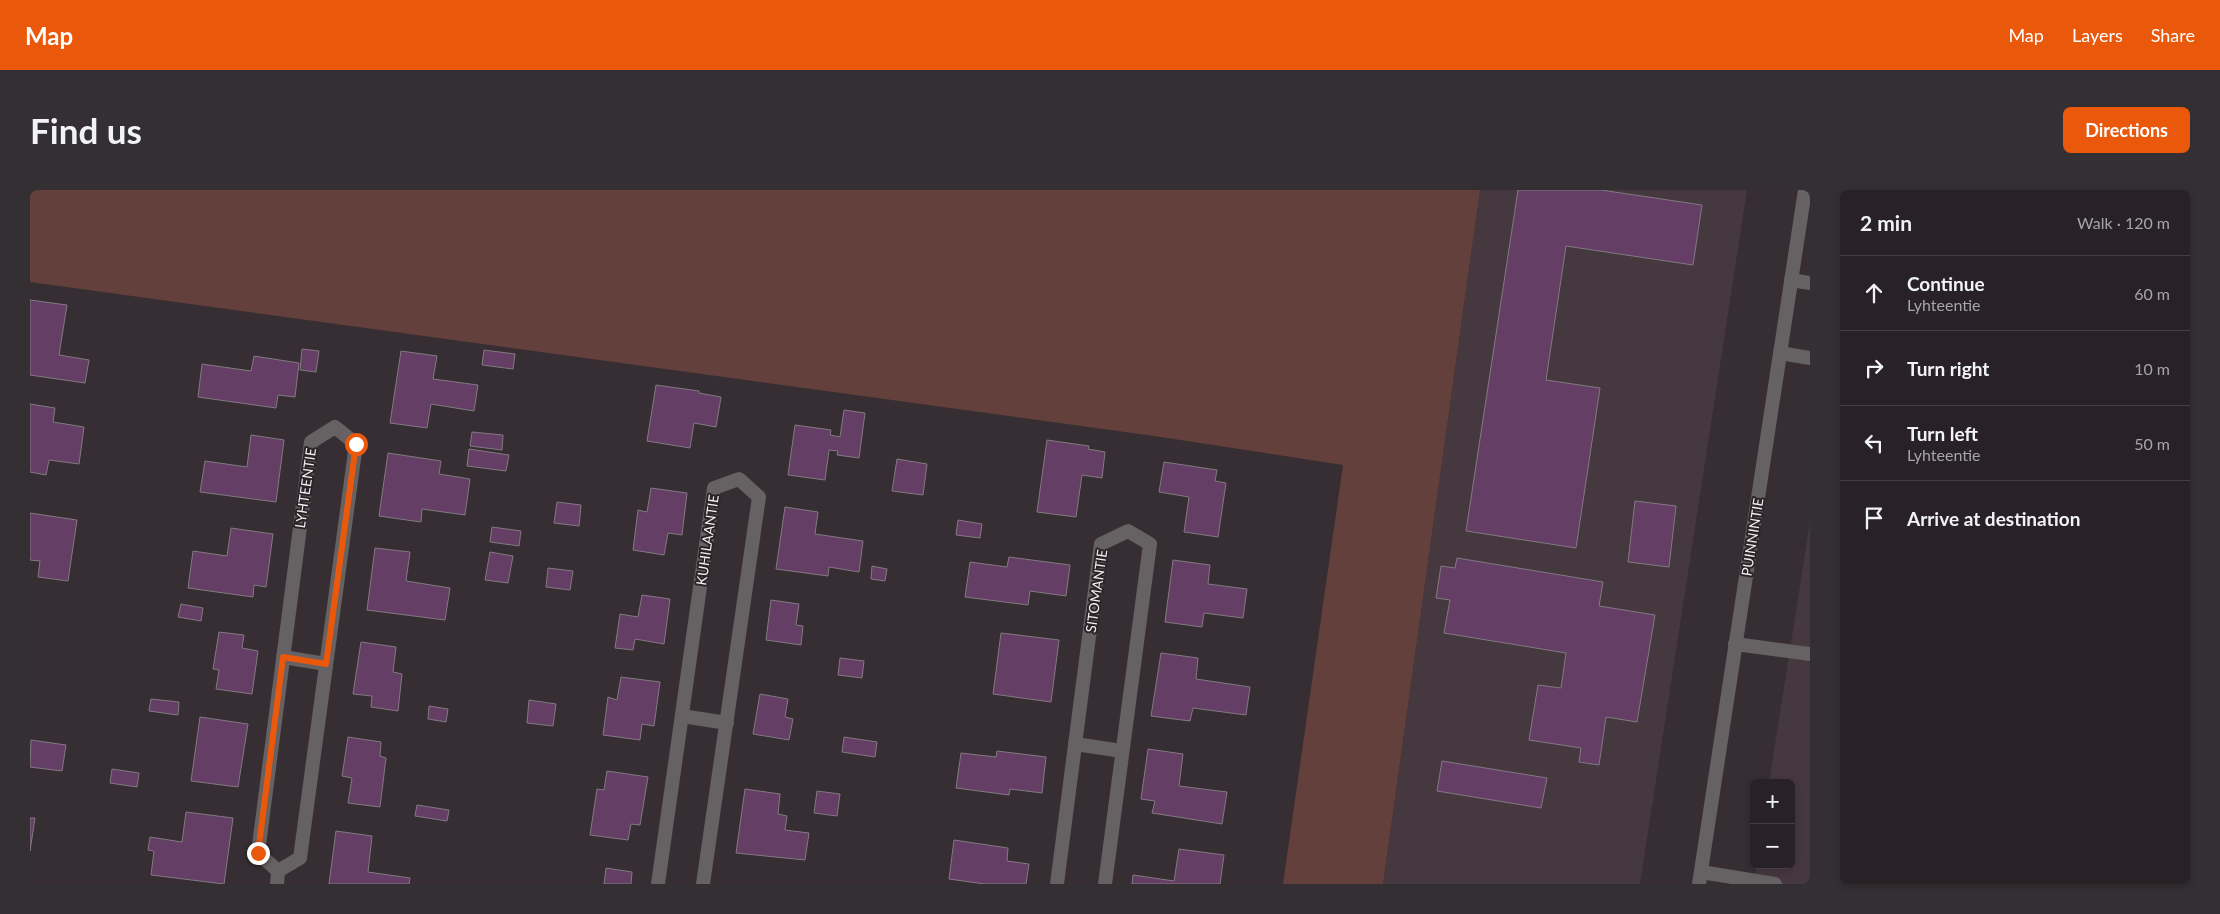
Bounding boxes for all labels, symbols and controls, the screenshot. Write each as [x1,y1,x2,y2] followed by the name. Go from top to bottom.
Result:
[25,21,73,50] text: Map
[2008,24,2044,46] text: Map
[2072,24,2123,46] text: Layers
[2151,24,2195,46] text: Share
[2063,107,2190,153] button: Directions
[30,109,142,151] text: Find us
[1860,210,1912,235] text: 2 min
[2077,213,2170,232] text: Walk · 120 m
[1907,272,1985,295] text: Continue
[1860,279,1888,307] icon: ahead
[2134,284,2170,303] text: 60 m
[1907,295,1981,314] text: Lyhteentie
[1860,354,1888,382] icon: right
[1907,357,1989,380] text: Turn right
[2134,359,2170,378] text: 10 m
[1907,422,1978,445] text: Turn left
[1860,429,1888,457] icon: left
[345,433,368,456] route start
[2134,434,2170,453] text: 50 m
[1907,445,1981,464] text: Lyhteentie
[291,447,319,529] street label: LYHTEENTIE
[692,494,722,586] street label: KUHILAANTIE
[1737,497,1767,577] street label: PUINNINTIE
[1860,504,1888,532] icon: arrive
[1907,507,2080,530] text: Arrive at destination
[1082,548,1110,634] street label: SITOMANTIE
[1750,779,1795,869] map controls
[1750,779,1795,824] button: +
[1750,824,1795,869] button: −
[247,842,270,865] route end

